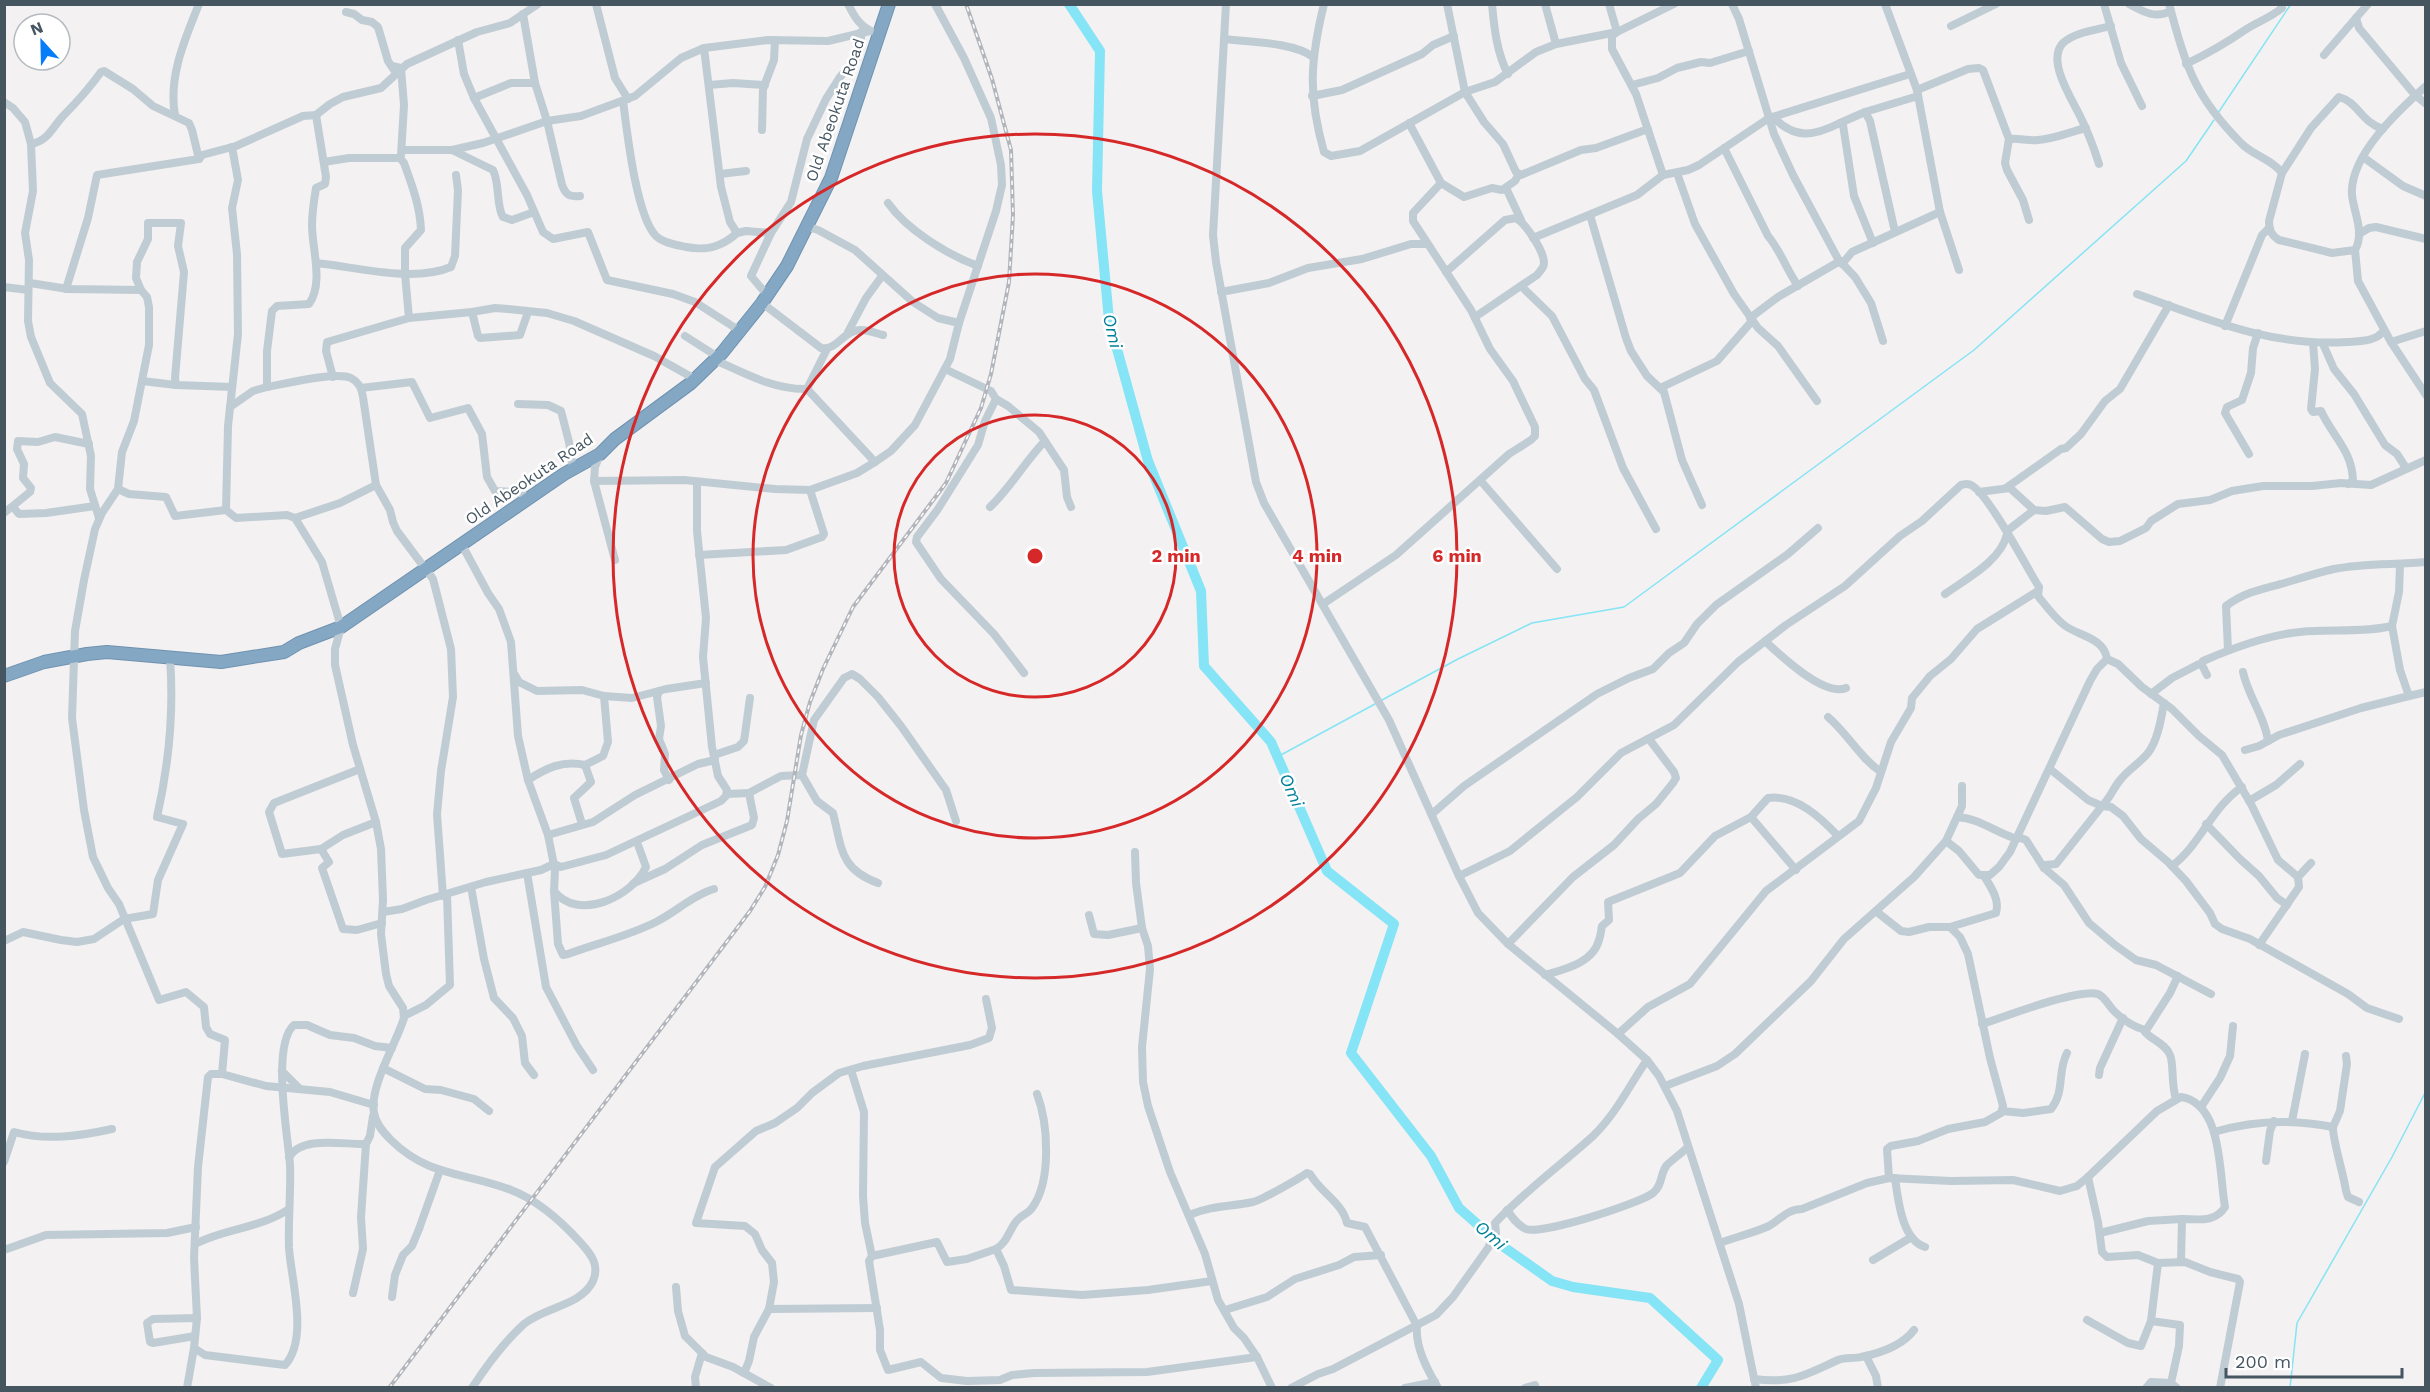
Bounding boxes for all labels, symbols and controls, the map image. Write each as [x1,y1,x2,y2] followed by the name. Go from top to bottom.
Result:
[12,12,72,72] north arrow
[28,18,46,40] text: N
[802,36,868,184] street label: Old Abeokuta Road
[1099,312,1127,352] water label: Omi
[462,429,596,529] street label: Old Abeokuta Road
[1151,545,1201,566] text: 2 min
[1292,545,1342,566] text: 4 min
[1432,545,1482,566] text: 6 min
[1025,546,1045,566] centre of rings
[1275,770,1309,811] water label: Omi
[1471,1216,1512,1255] water label: Omi
[2226,1341,2402,1379] scale bar
[2235,1351,2291,1372] text: 200 m

